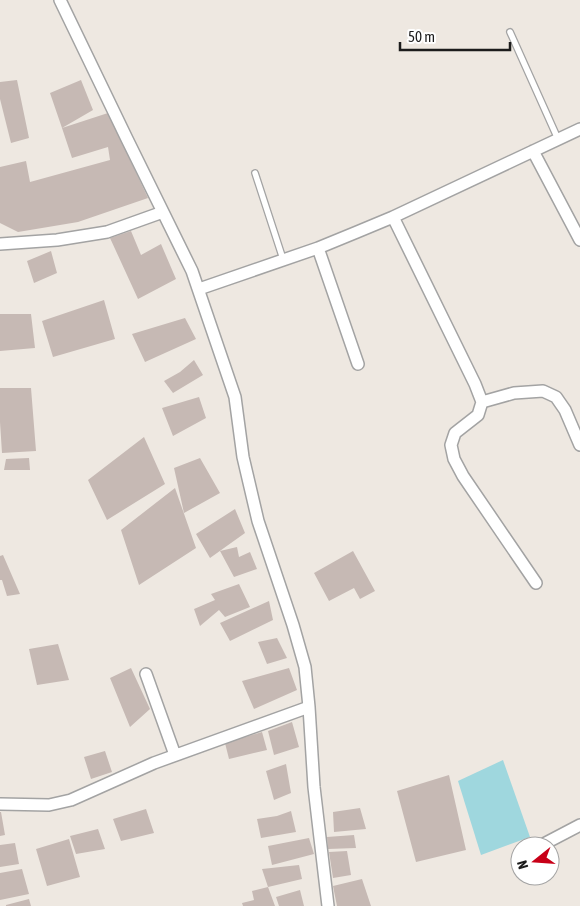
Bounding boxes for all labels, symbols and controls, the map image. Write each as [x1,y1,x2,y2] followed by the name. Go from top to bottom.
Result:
[400,20,510,52] scale bar
[408,28,435,45] text: 50 m
[510,836,560,886] north arrow
[514,859,531,871] text: N

